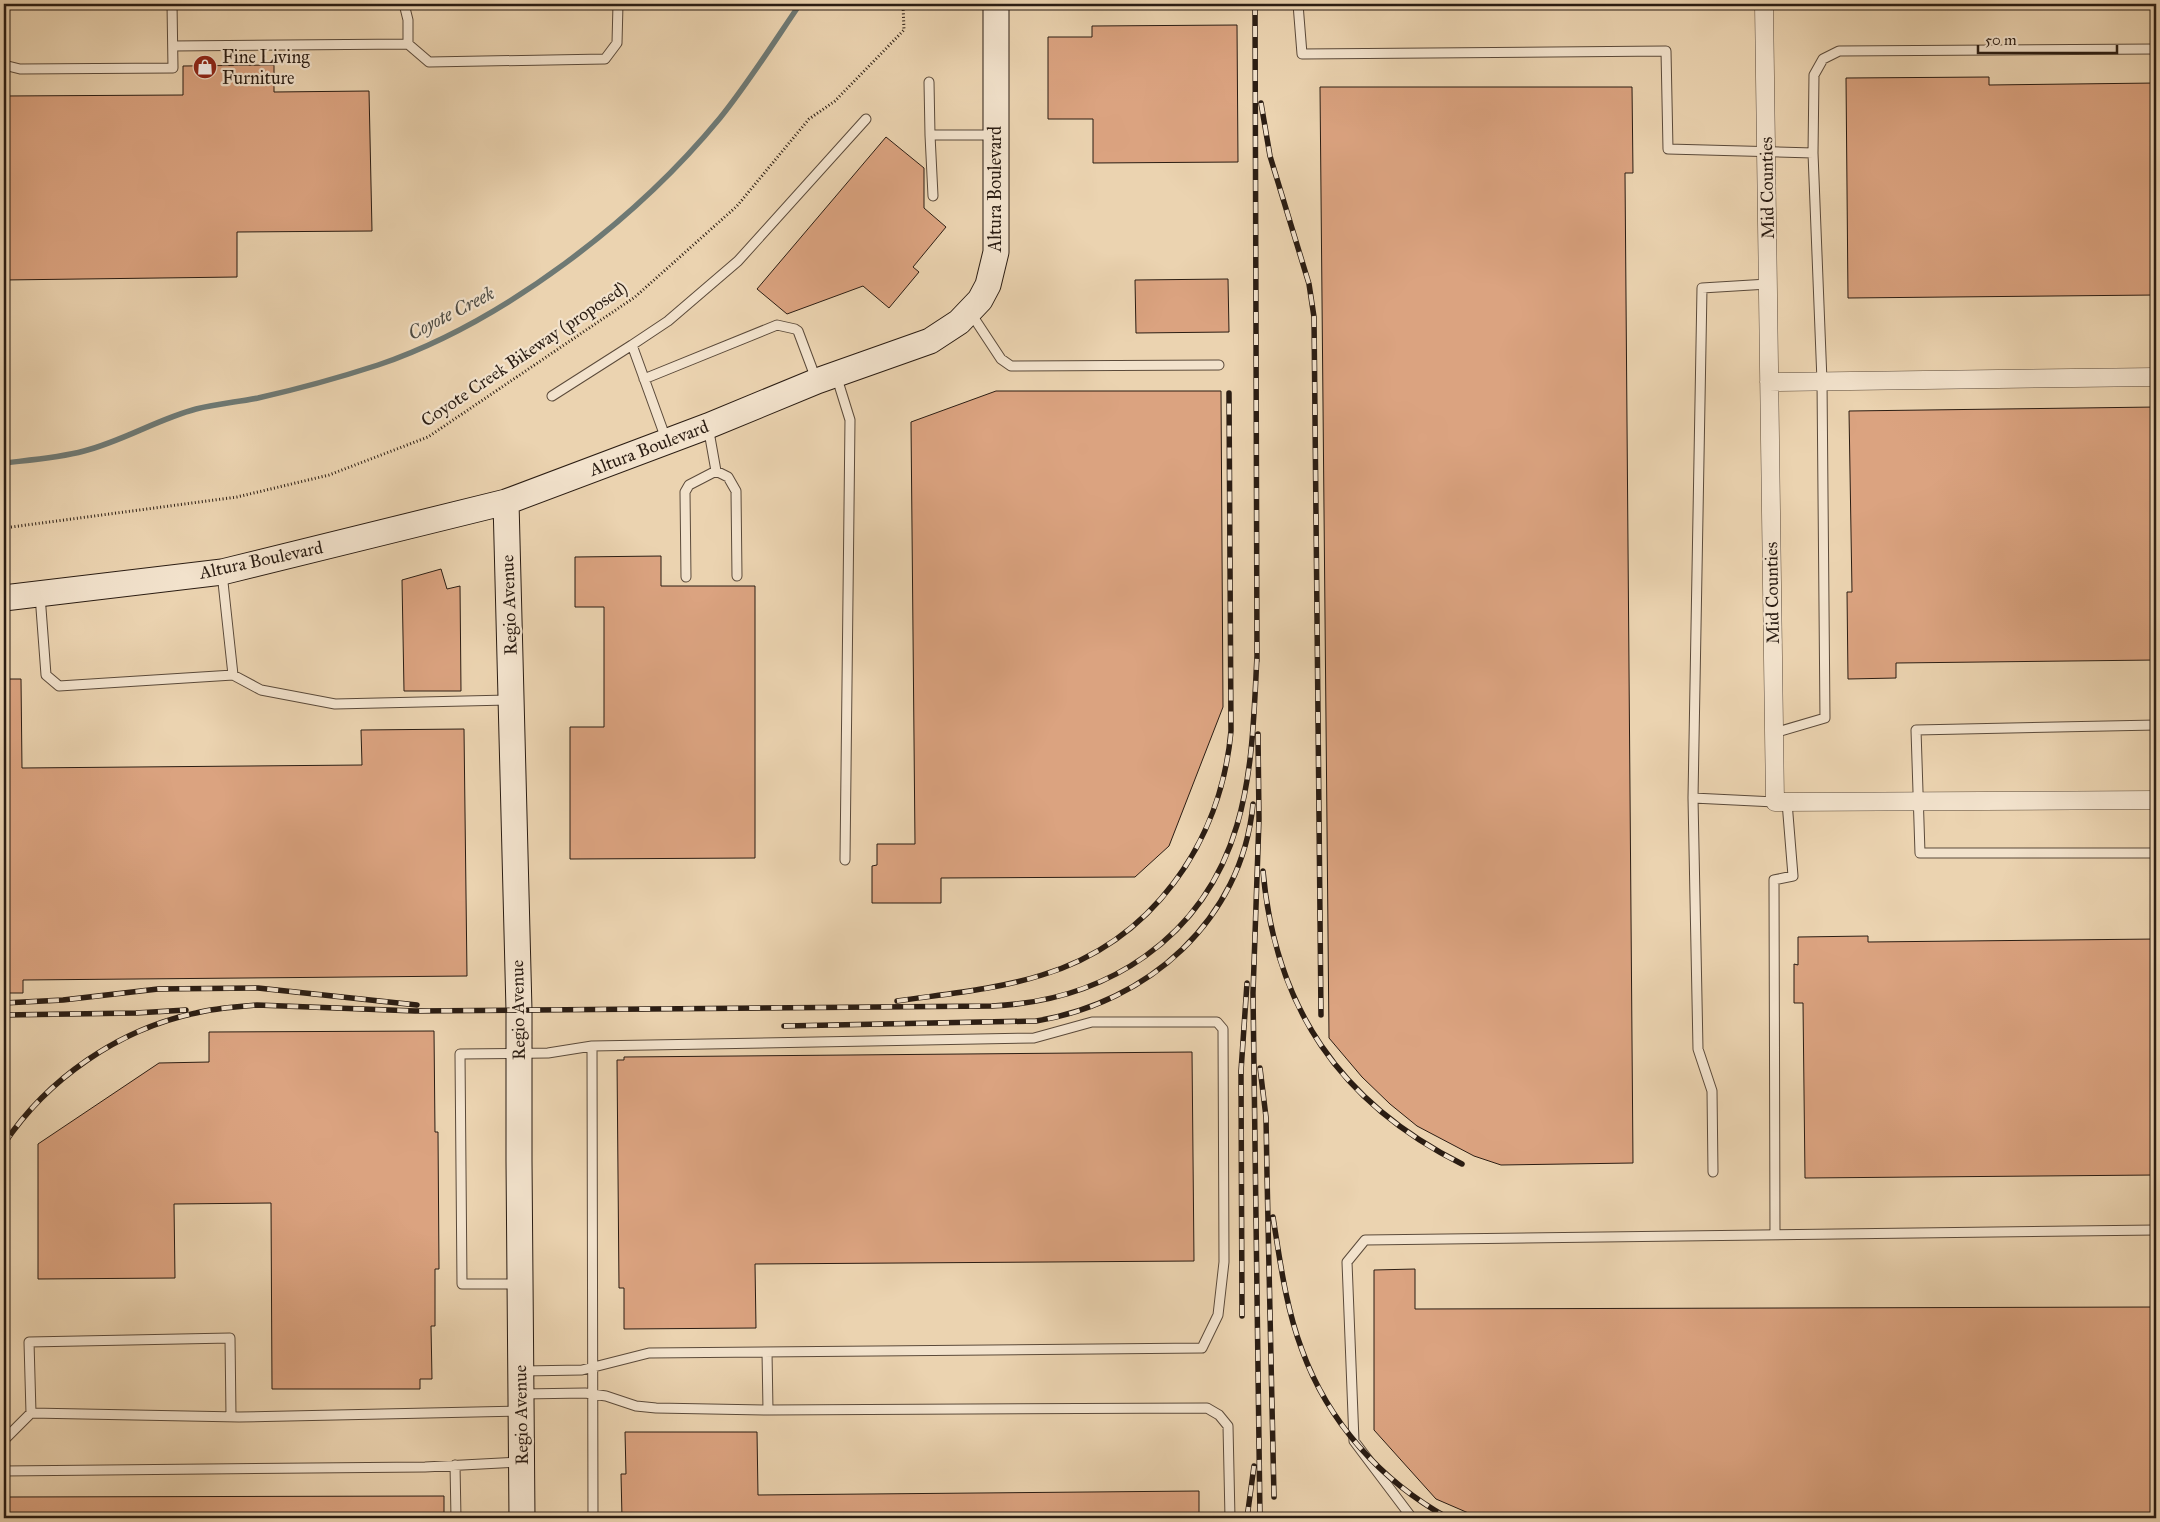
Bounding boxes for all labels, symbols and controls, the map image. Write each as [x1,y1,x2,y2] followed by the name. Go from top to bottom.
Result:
[1978,22,2116,54] scale bar
[1985,31,2017,49] text: 50 m
[222,46,310,89] place label: Fine Living Furniture
[192,54,218,80] shop icon: Fine Living Furniture
[984,126,1006,253] street label: Altura Boulevard
[1755,137,1779,239] street label: Mid Counties
[417,277,632,432] street label: Coyote Creek Bikeway (proposed)
[404,281,499,345] water label: Coyote Creek
[585,415,712,481] street label: Altura Boulevard
[196,536,325,584] street label: Altura Boulevard
[1760,542,1784,644] street label: Mid Counties
[496,554,523,656] street label: Regio Avenue
[506,960,531,1060] street label: Regio Avenue
[509,1365,534,1465] street label: Regio Avenue

